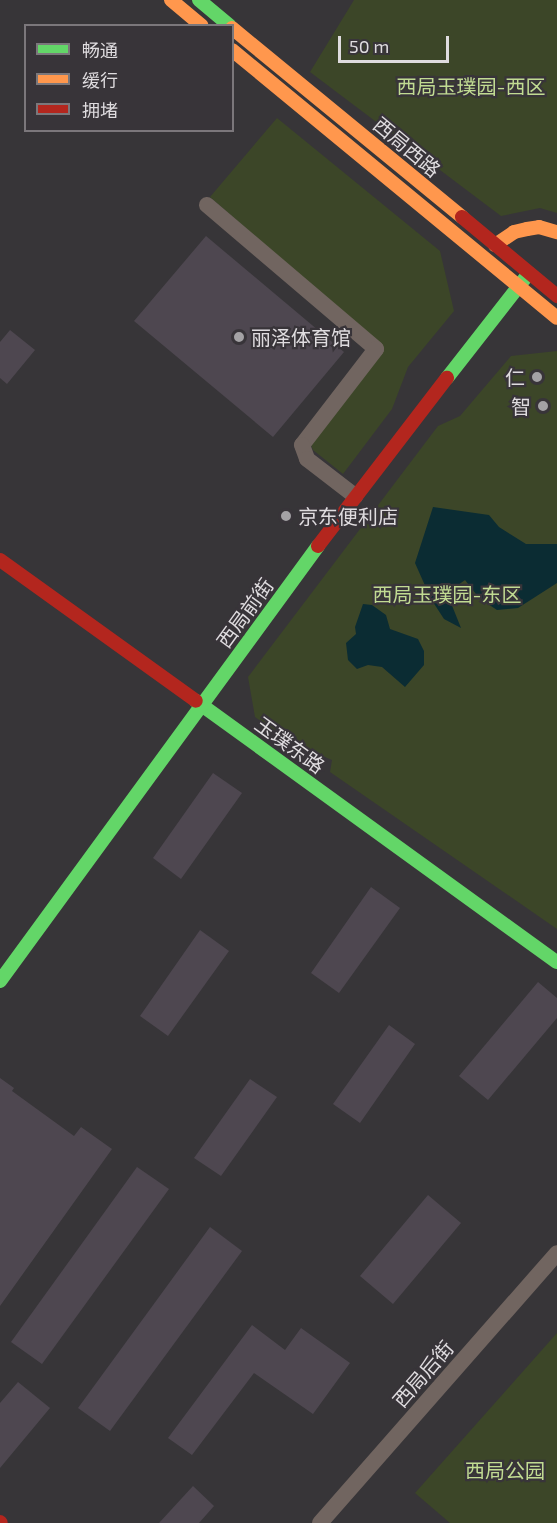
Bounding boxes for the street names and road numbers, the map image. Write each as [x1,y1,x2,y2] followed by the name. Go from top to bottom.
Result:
[369,112,445,182] street label: 西局西路
[212,574,278,652] street label: 西局前街
[251,712,329,778] street label: 玉璞东路
[388,1336,458,1412] street label: 西局后街

